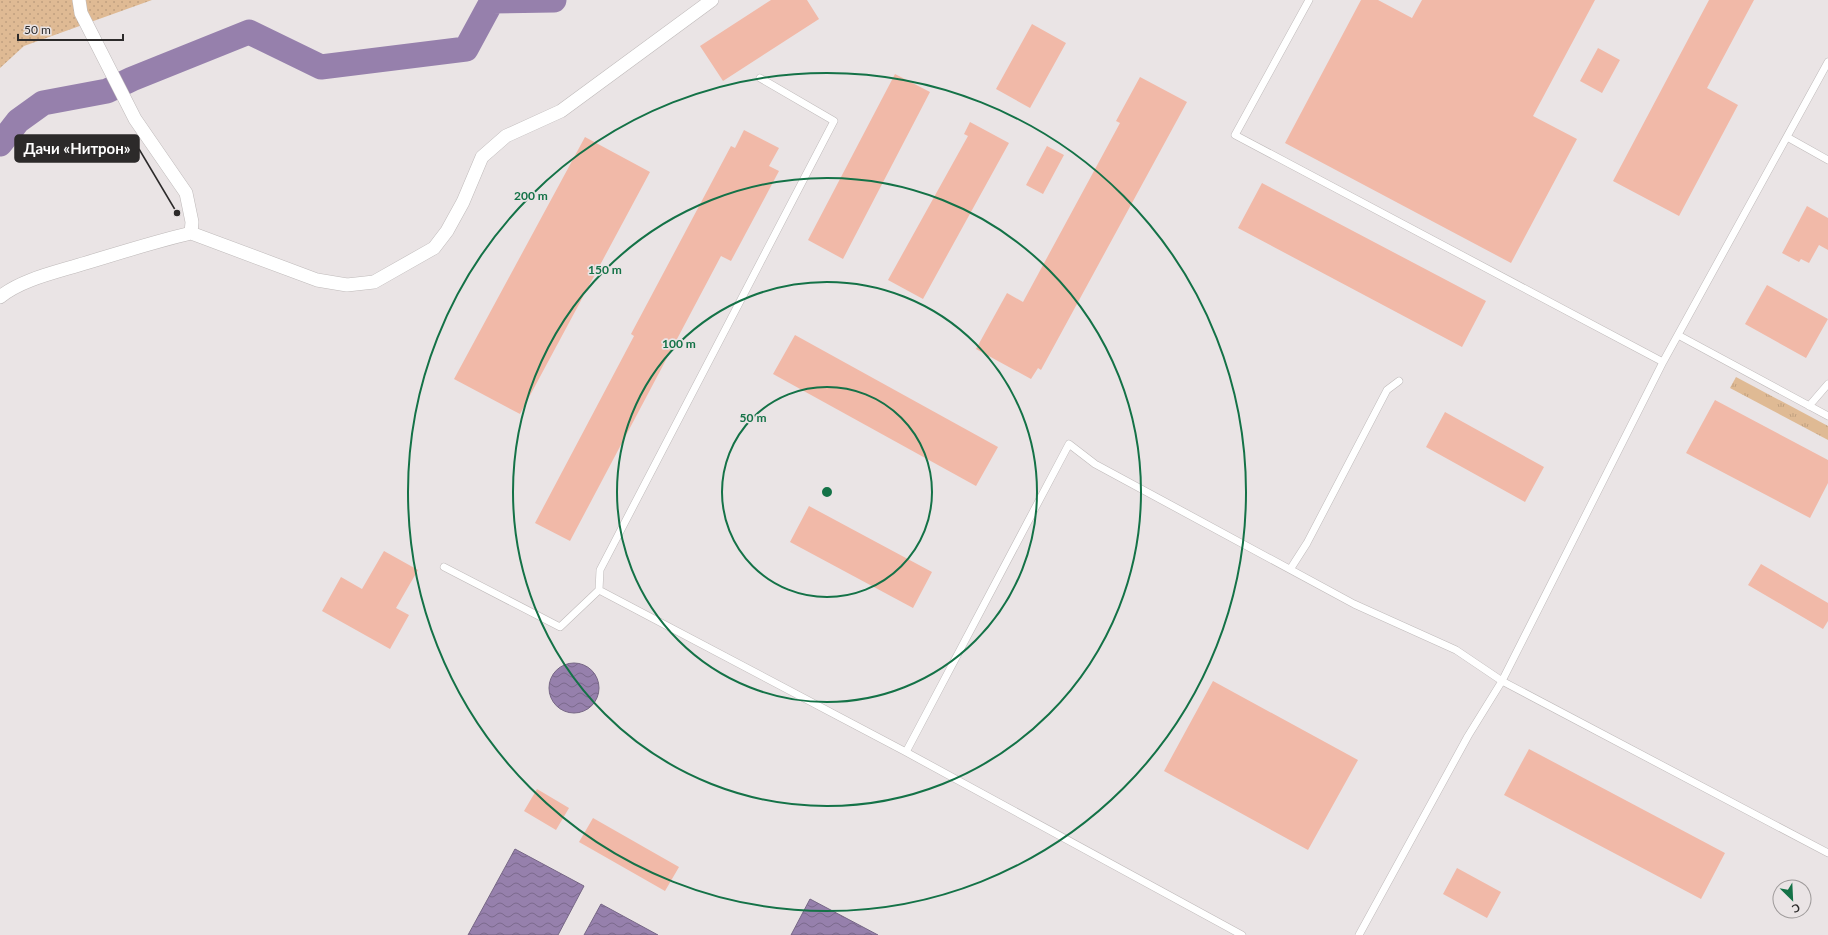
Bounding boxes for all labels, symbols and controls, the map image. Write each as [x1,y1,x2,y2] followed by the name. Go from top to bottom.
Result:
[18,16,123,42] scale bar
[24,22,51,37] text: 50 m
[15,135,139,162] callout: Дачи «Нитрон»
[23,139,131,157] text: Дачи «Нитрон»
[514,188,548,203] text: 200 m
[588,262,622,277] text: 150 m
[662,336,696,351] text: 100 m
[740,410,766,425] text: 50 m
[820,485,834,499] centre of rings
[1772,879,1812,919] north arrow
[1790,901,1802,916] text: С

